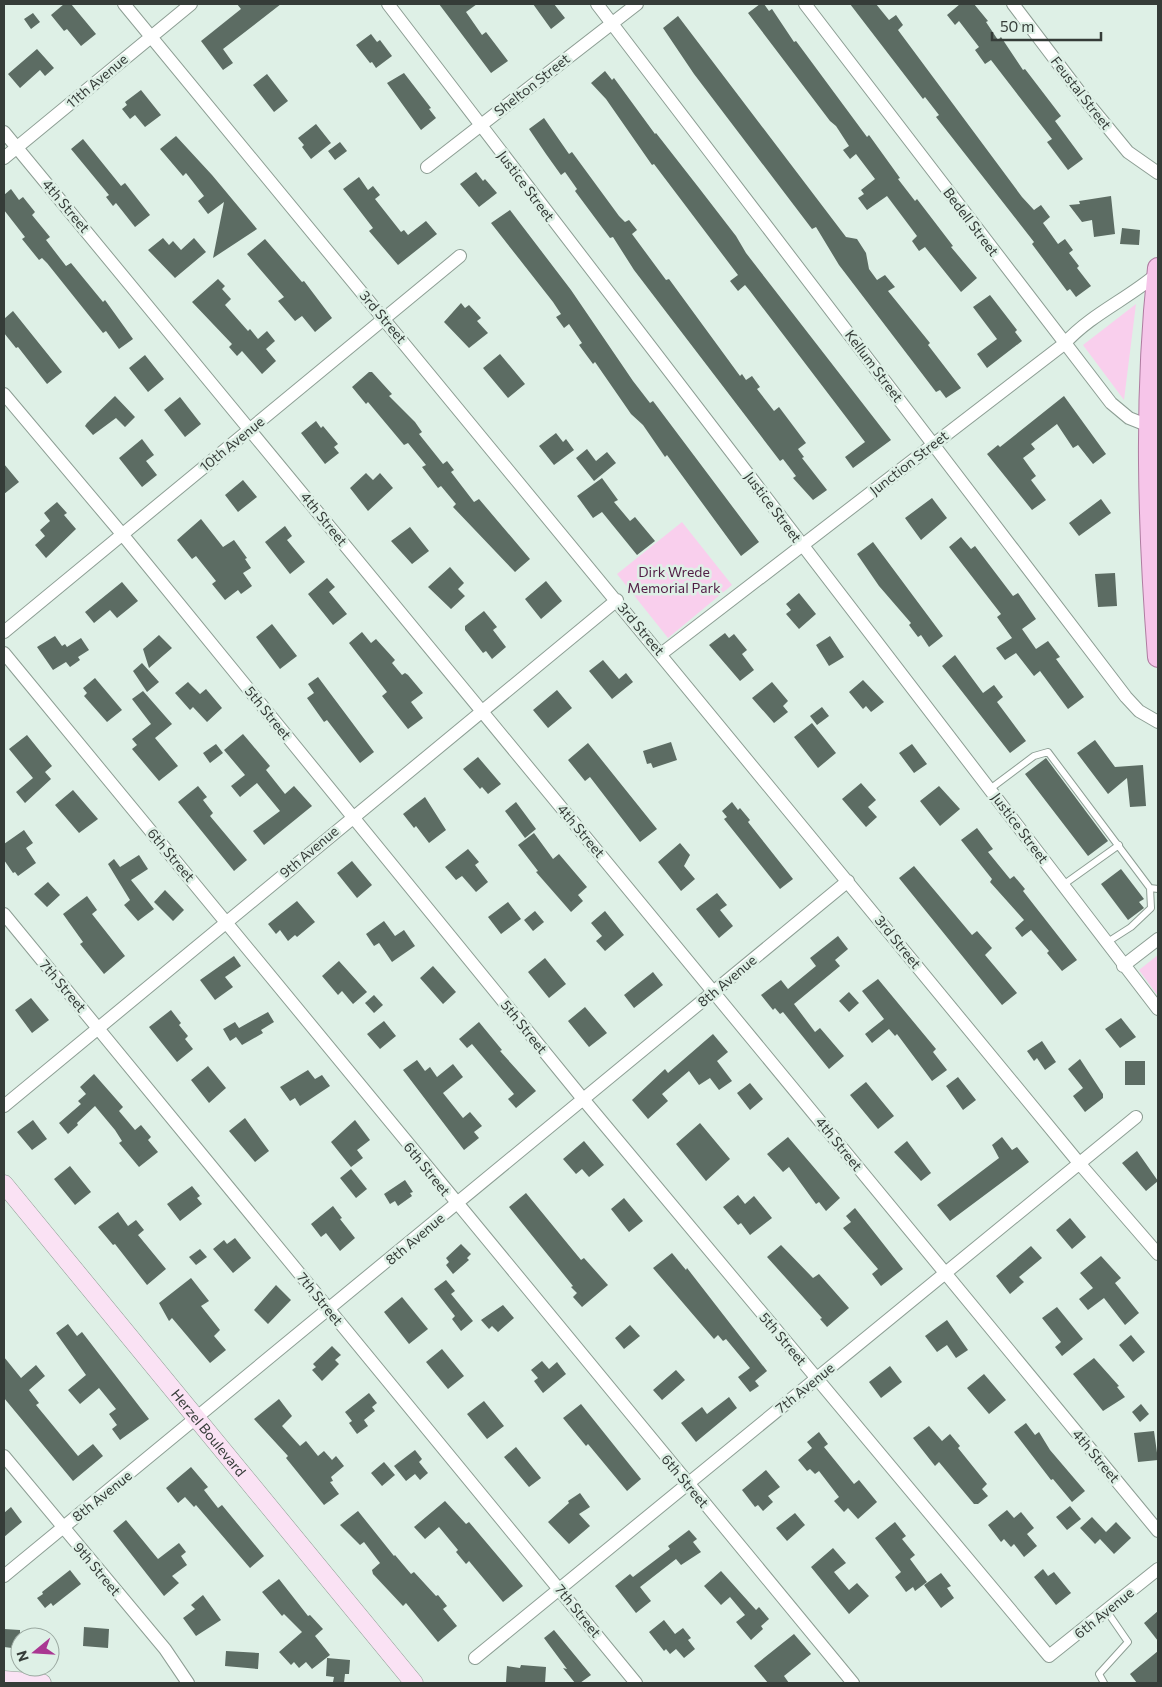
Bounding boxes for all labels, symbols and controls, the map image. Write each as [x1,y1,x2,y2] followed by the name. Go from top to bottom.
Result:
[992,10,1101,42] scale bar
[1000,17,1034,35] text: 50 m
[62,50,131,111] street label: 11th Avenue
[490,50,573,119] street label: Shelton Street
[1048,53,1115,133] street label: Feustal Street
[494,147,559,225] street label: Justice Street
[39,176,94,236] street label: 4th Street
[940,184,1003,259] street label: Bedell Street
[356,287,411,347] street label: 3rd Street
[842,326,907,405] street label: Kellum Street
[196,412,267,475] street label: 10th Avenue
[866,427,951,498] street label: Junction Street
[741,468,806,546] street label: Justice Street
[298,488,351,549] street label: 4th Street
[627,563,721,596] park label: Dirk Wrede Memorial Park
[614,599,669,659] street label: 3rd Street
[242,682,295,743] street label: 5th Street
[988,789,1053,867] street label: Justice Street
[554,801,609,861] street label: 4th Street
[276,822,342,881] street label: 9th Avenue
[144,825,199,885] street label: 6th Street
[872,912,925,972] street label: 3rd Street
[694,951,760,1010] street label: 8th Avenue
[36,956,90,1016] street label: 7th Street
[498,996,551,1057] street label: 5th Street
[813,1113,866,1174] street label: 4th Street
[400,1138,454,1199] street label: 6th Street
[382,1209,448,1268] street label: 8th Avenue
[294,1269,347,1329] street label: 7th Street
[756,1309,811,1369] street label: 5th Street
[772,1359,837,1416] street label: 7th Avenue
[168,1385,250,1480] street label: Herzel Boulevard
[1069,1426,1124,1486] street label: 4th Street
[658,1451,713,1511] street label: 6th Street
[69,1466,135,1525] street label: 8th Avenue
[70,1539,125,1599] street label: 9th Street
[552,1581,605,1641] street label: 7th Street
[1071,1583,1137,1642] street label: 6th Avenue
[10,1627,60,1677] north arrow
[12,1649,32,1664] text: N

